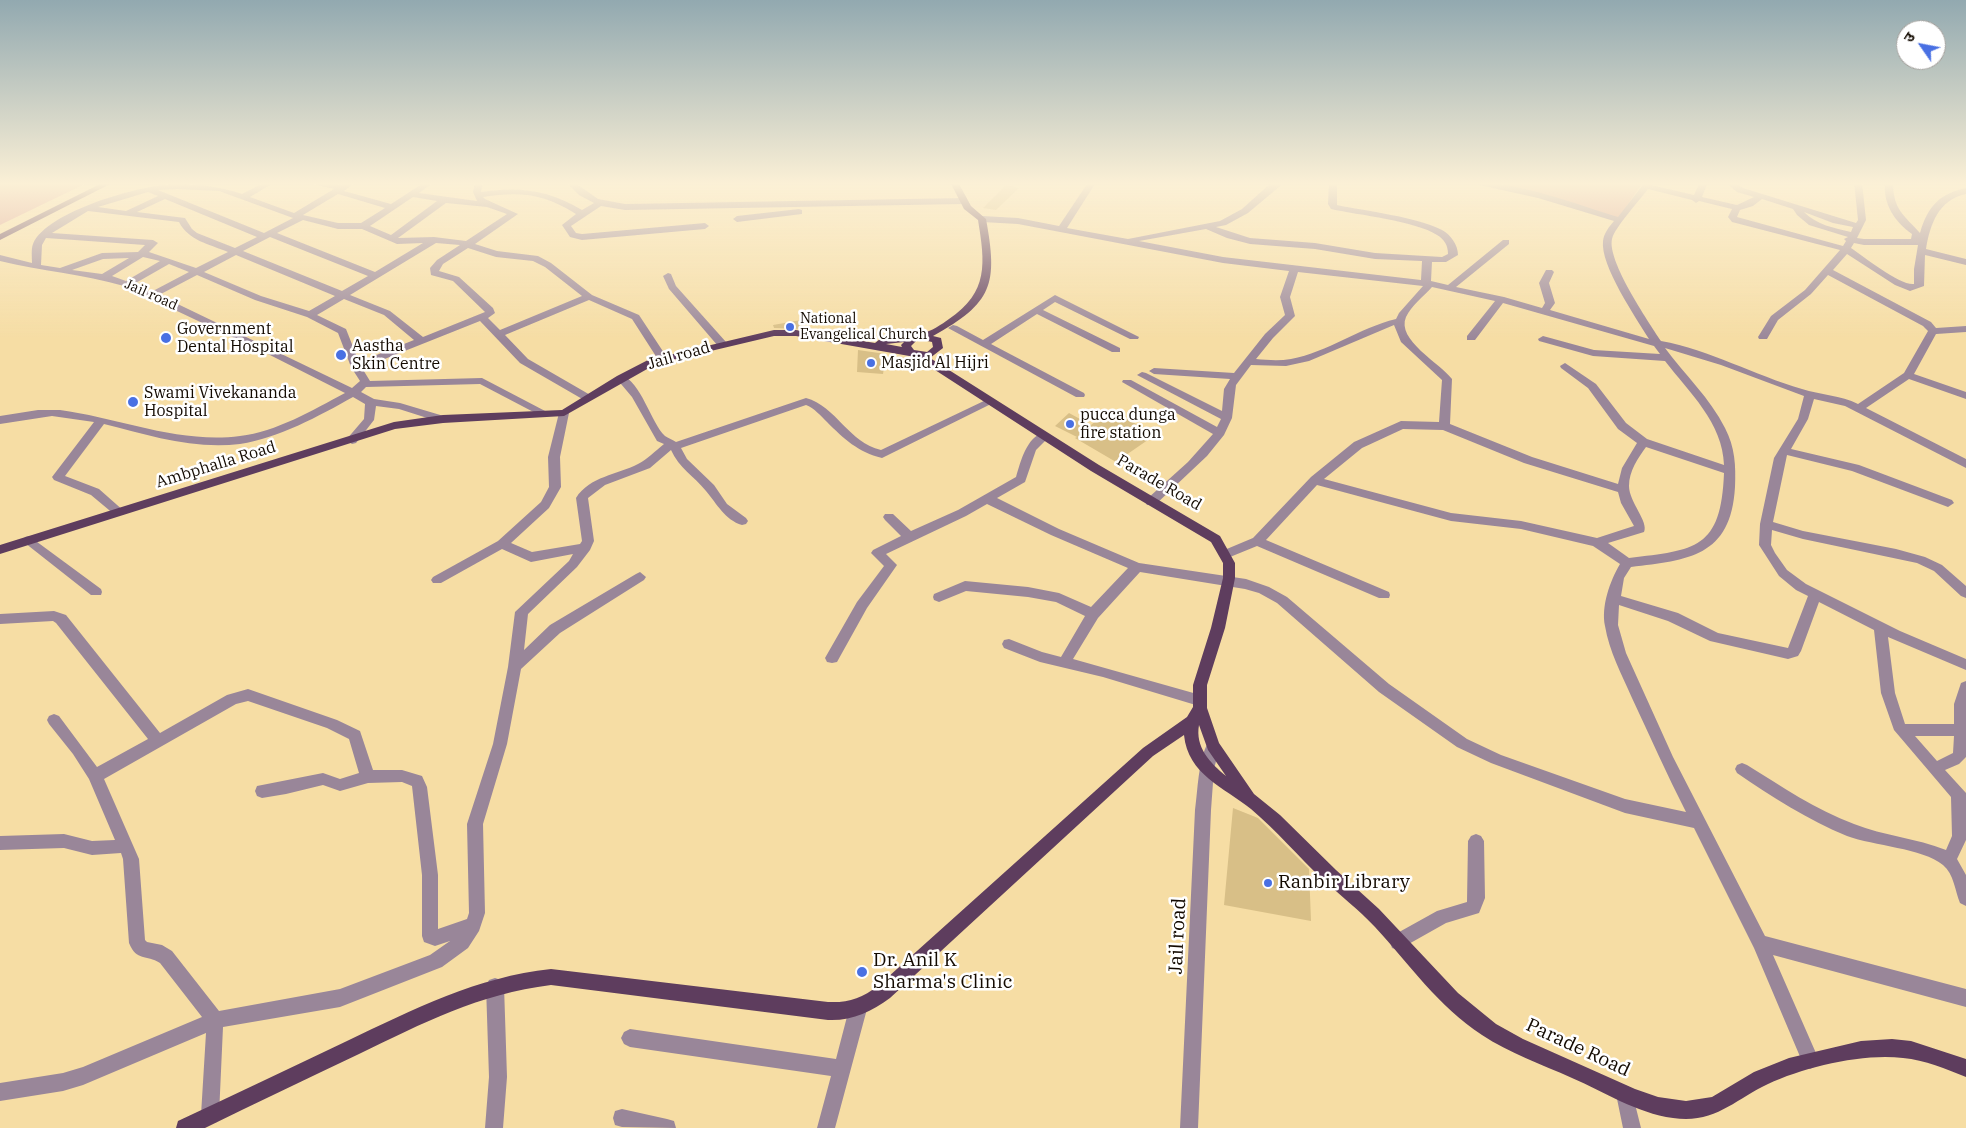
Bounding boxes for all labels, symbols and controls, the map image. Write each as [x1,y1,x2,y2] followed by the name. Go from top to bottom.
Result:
[1896,20,1946,70] north arrow
[1899,29,1919,46] text: उ
[122,276,180,314] street label: Jail road
[800,311,927,344] place label: National Evangelical Church
[177,319,293,357] place label: Government Dental Hospital
[784,321,796,333] marker: National Evangelical Church
[159,331,173,345] marker: Government Dental Hospital
[352,336,440,374] place label: Aastha Skin Centre
[645,338,713,374] street label: Jail road
[334,348,348,362] marker: Aastha Skin Centre
[881,353,989,373] place label: Masjid Al Hijri
[865,357,877,369] marker: Masjid Al Hijri
[144,383,296,421] place label: Swami Vivekananda Hospital
[126,395,140,409] marker: Swami Vivekananda Hospital
[1080,405,1176,443] place label: pucca dunga fire station
[1064,418,1076,430] marker: pucca dunga fire station
[154,438,278,492] street label: Ambphalla Road
[1113,451,1205,515] street label: Parade Road
[1278,872,1410,894] place label: Ranbir Library
[1262,877,1274,889] marker: Ranbir Library
[1165,897,1191,975] street label: Jail road
[873,950,1012,994] place label: Dr. Anil K Sharma's Clinic
[855,965,869,979] marker: Dr. Anil K Sharma's Clinic
[1522,1014,1634,1082] street label: Parade Road

